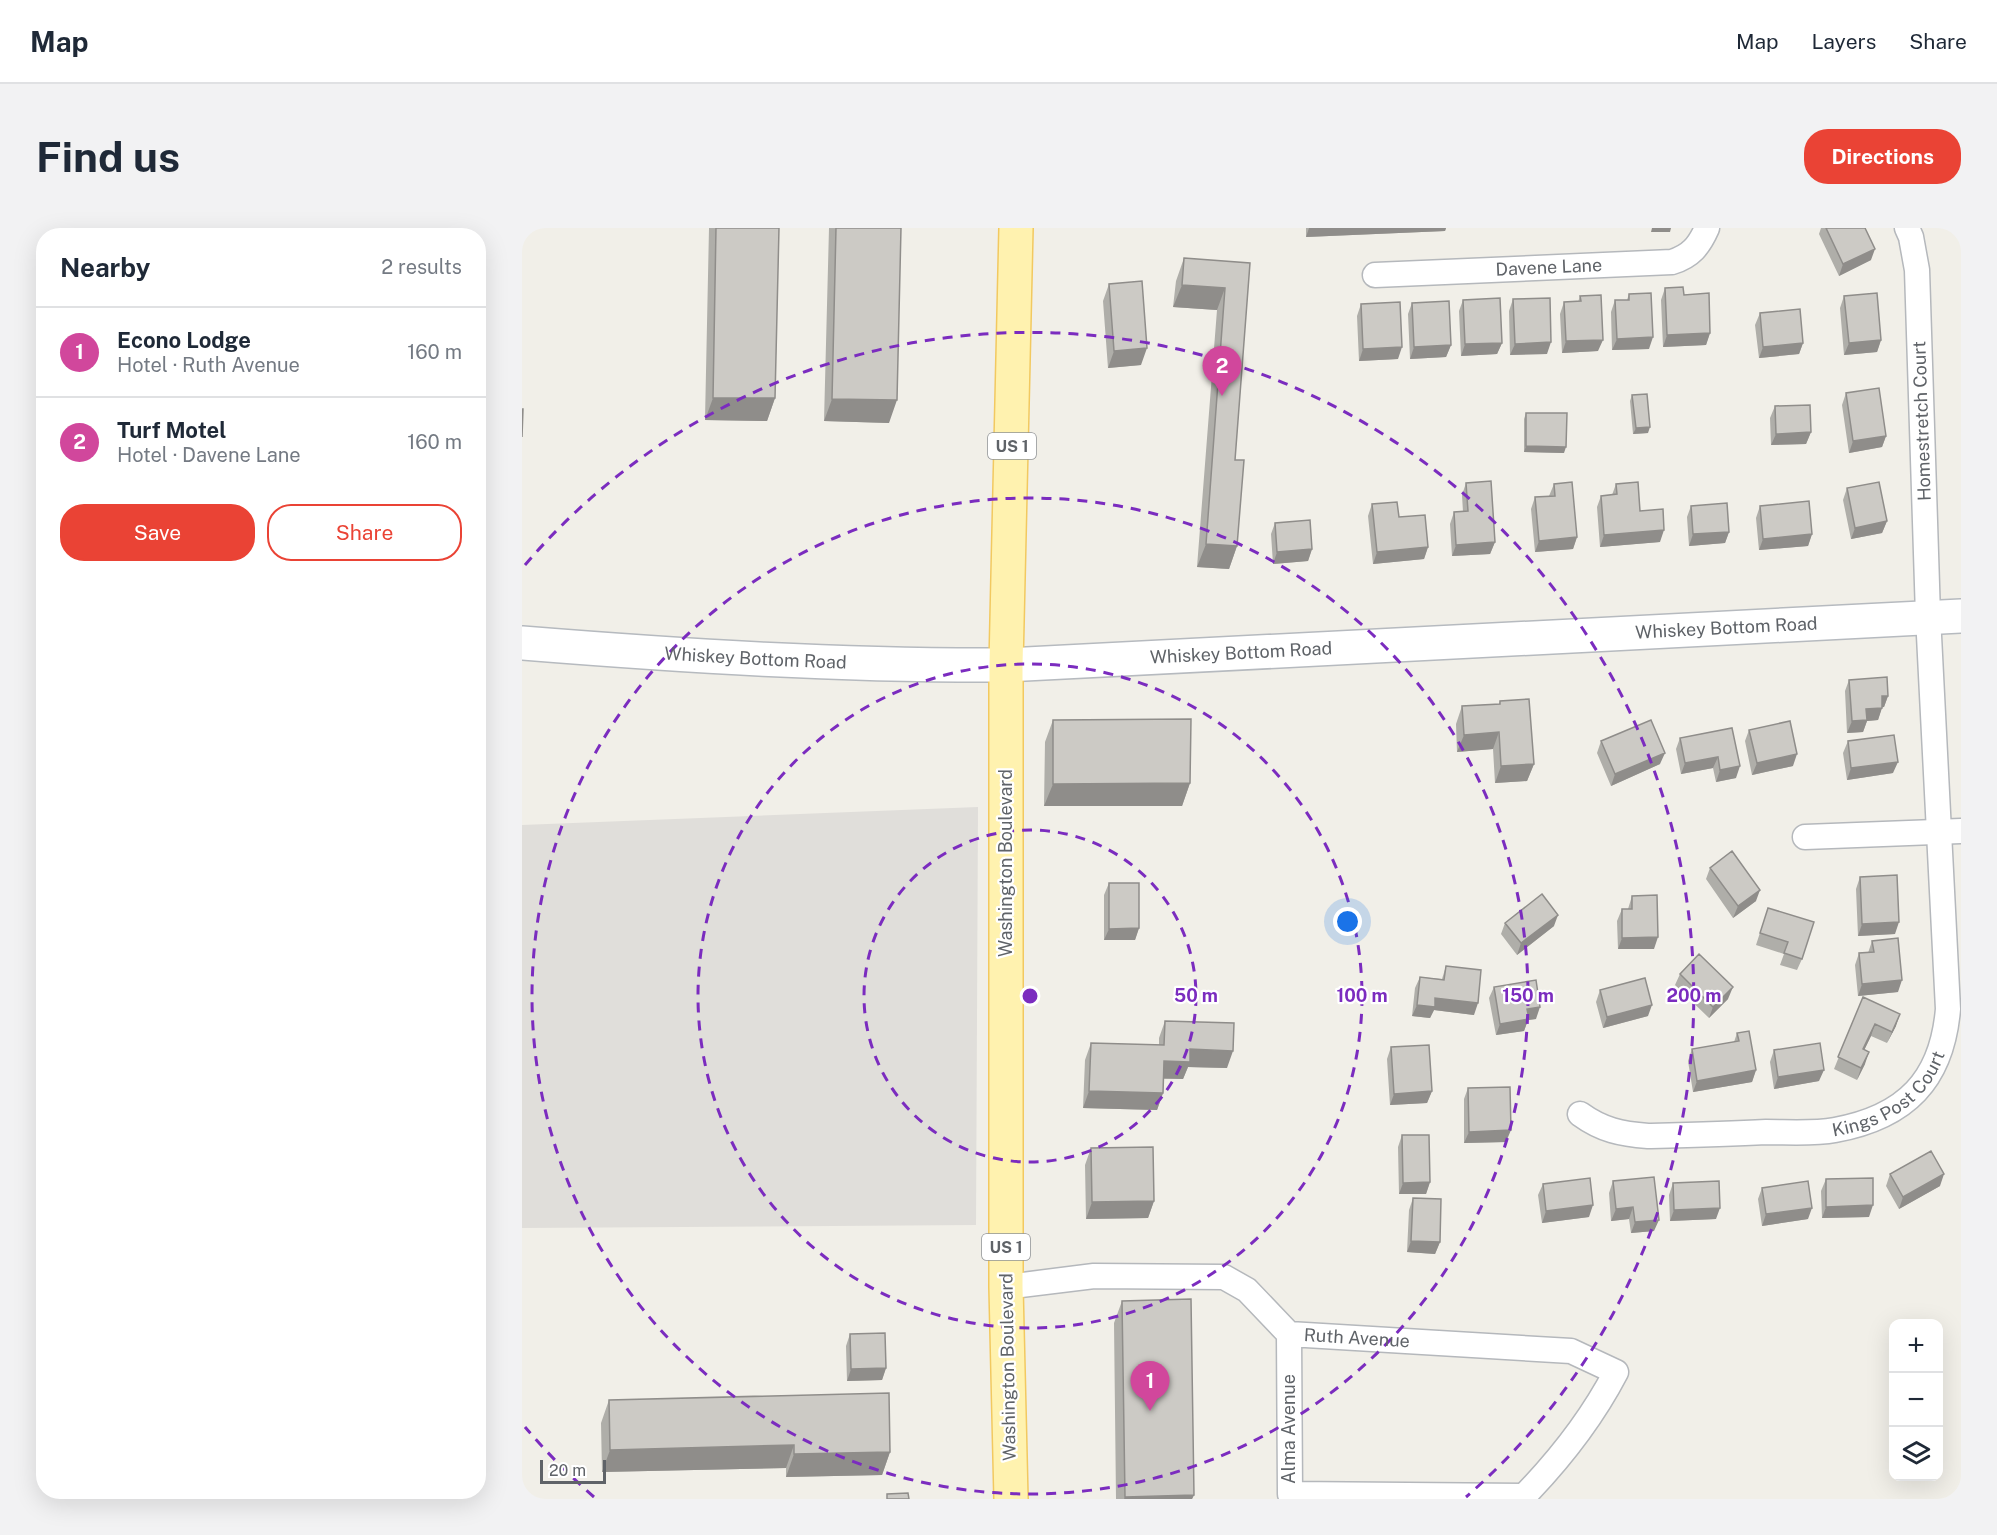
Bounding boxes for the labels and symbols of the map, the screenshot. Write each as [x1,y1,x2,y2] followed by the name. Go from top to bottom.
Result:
[1495,254,1603,280] street label: Davene Lane
[1908,341,1935,501] street label: Homestretch Court
[1202,346,1242,396] pin: 2
[988,433,1036,459] road number: US 1
[1635,612,1818,643] street label: Whiskey Bottom Road
[1149,637,1333,668] street label: Whiskey Bottom Road
[664,643,847,673] street label: Whiskey Bottom Road
[995,769,1016,957] street label: Washington Boulevard
[1333,907,1362,936] your location
[1174,985,1218,1006] text: 50 m
[1336,985,1388,1006] text: 100 m
[1502,985,1554,1006] text: 150 m
[1667,985,1721,1006] text: 200 m
[1020,986,1040,1006] centre of rings
[1830,1048,1949,1140] street label: Kings Post Court
[982,1234,1030,1260] road number: US 1
[995,1273,1020,1461] street label: Washington Boulevard
[1303,1324,1411,1351] street label: Ruth Avenue
[1130,1362,1170,1411] pin: 1
[1278,1374,1299,1484] street label: Alma Avenue
[540,1457,606,1484] scale bar

